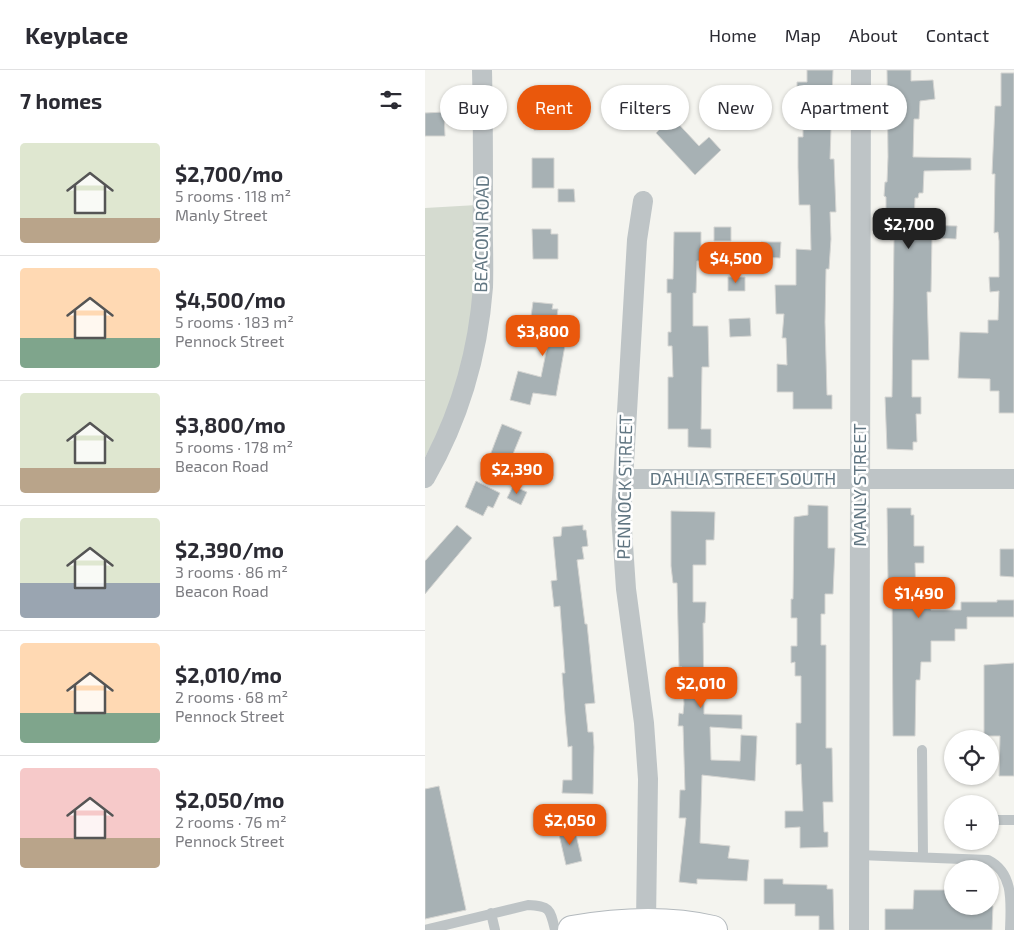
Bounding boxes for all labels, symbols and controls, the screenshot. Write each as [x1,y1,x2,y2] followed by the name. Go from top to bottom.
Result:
[25,20,128,49] text: Keyplace
[709,24,757,46] text: Home
[785,24,821,46] text: Map
[849,24,898,46] text: About
[926,24,989,46] text: Contact
[440,85,507,130] chip: Buy
[517,85,591,130] chip: Rent
[601,85,689,130] chip: Filters
[699,85,772,130] chip: New
[782,85,907,130] chip: Apartment
[377,86,405,114] icon: filters
[20,88,102,113] text: 7 homes
[175,161,283,186] text: $2,700/mo
[60,163,120,223] icon: home
[469,175,493,293] street label: BEACON ROAD
[175,186,291,205] text: 5 rooms · 118 m²
[175,205,268,224] text: Manly Street
[868,208,950,250] pin: $2,700
[884,214,934,233] text: $2,700
[695,242,777,284] pin: $4,500
[710,248,762,267] text: $4,500
[175,287,286,312] text: $4,500/mo
[60,288,120,348] icon: home
[175,312,294,331] text: 5 rooms · 183 m²
[502,314,584,357] pin: $3,800
[517,321,569,340] text: $3,800
[175,331,284,350] text: Pennock Street
[175,412,286,437] text: $3,800/mo
[60,413,120,473] icon: home
[612,414,636,560] street label: PENNOCK STREET
[848,423,870,547] street label: MANLY STREET
[175,437,293,456] text: 5 rooms · 178 m²
[476,452,558,495] pin: $2,390
[175,456,269,475] text: Beacon Road
[491,459,543,478] text: $2,390
[650,467,836,489] street label: DAHLIA STREET SOUTH
[175,537,284,562] text: $2,390/mo
[60,538,120,598] icon: home
[175,562,288,581] text: 3 rooms · 86 m²
[878,576,960,619] pin: $1,490
[175,581,269,600] text: Beacon Road
[894,583,944,602] text: $1,490
[175,662,282,687] text: $2,010/mo
[60,663,120,723] icon: home
[660,666,742,709] pin: $2,010
[676,673,726,692] text: $2,010
[175,687,288,706] text: 2 rooms · 68 m²
[175,706,284,725] text: Pennock Street
[944,730,999,915] map controls
[944,730,999,785] button: locate
[175,787,284,812] text: $2,050/mo
[60,788,120,848] icon: home
[944,795,999,850] button: +
[529,804,611,846] pin: $2,050
[544,810,596,829] text: $2,050
[175,812,287,831] text: 2 rooms · 76 m²
[175,831,284,850] text: Pennock Street
[944,860,999,915] button: −

